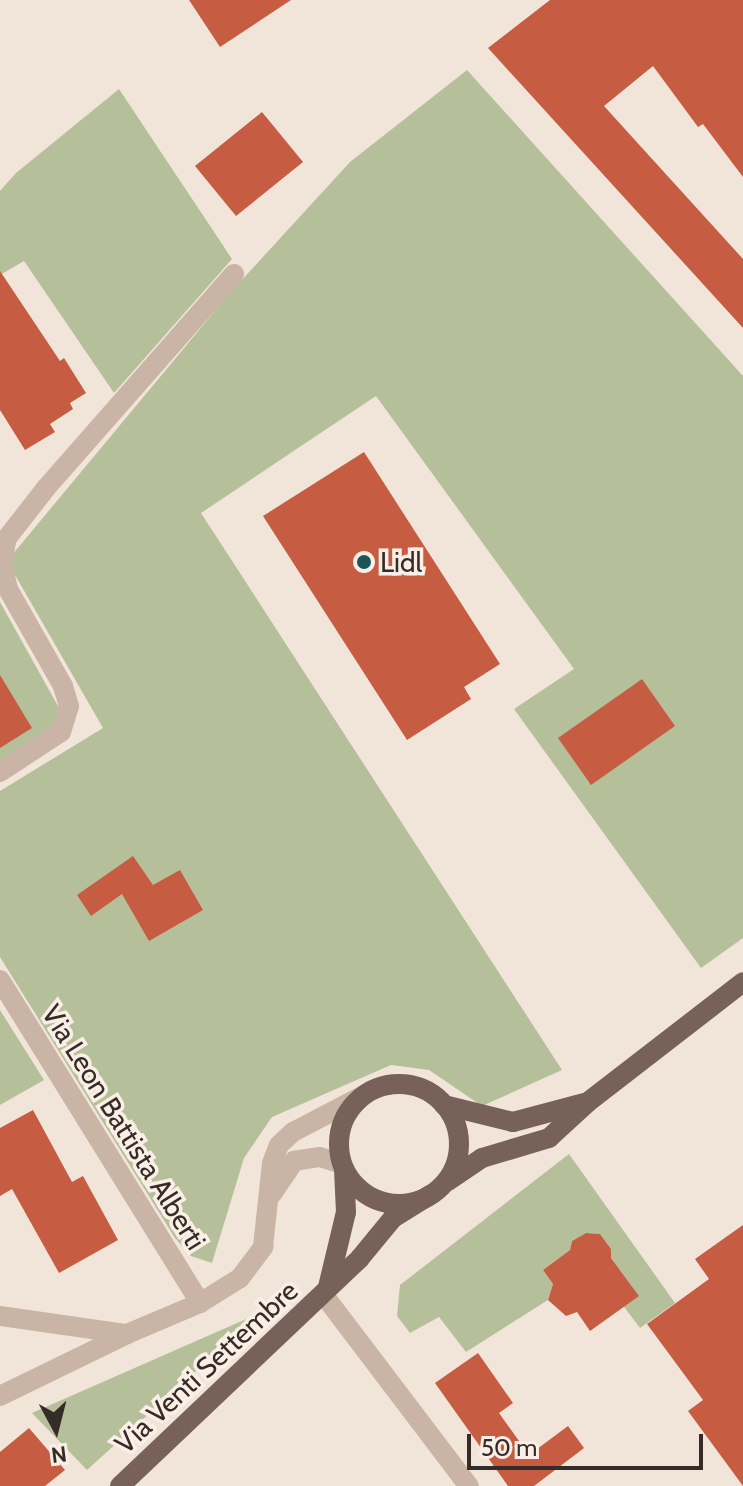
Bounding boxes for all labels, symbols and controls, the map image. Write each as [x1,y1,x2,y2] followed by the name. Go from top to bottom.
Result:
[380,545,422,579] place label: Lidl
[355,553,373,571] marker: Lidl
[35,998,213,1256] street label: Via Leon Battista Alberti
[108,1274,304,1460] street label: Via Venti Settembre
[16,1390,96,1470] north arrow
[471,1418,707,1468] scale bar
[481,1433,537,1462] text: 50 m
[50,1440,68,1469] text: N

